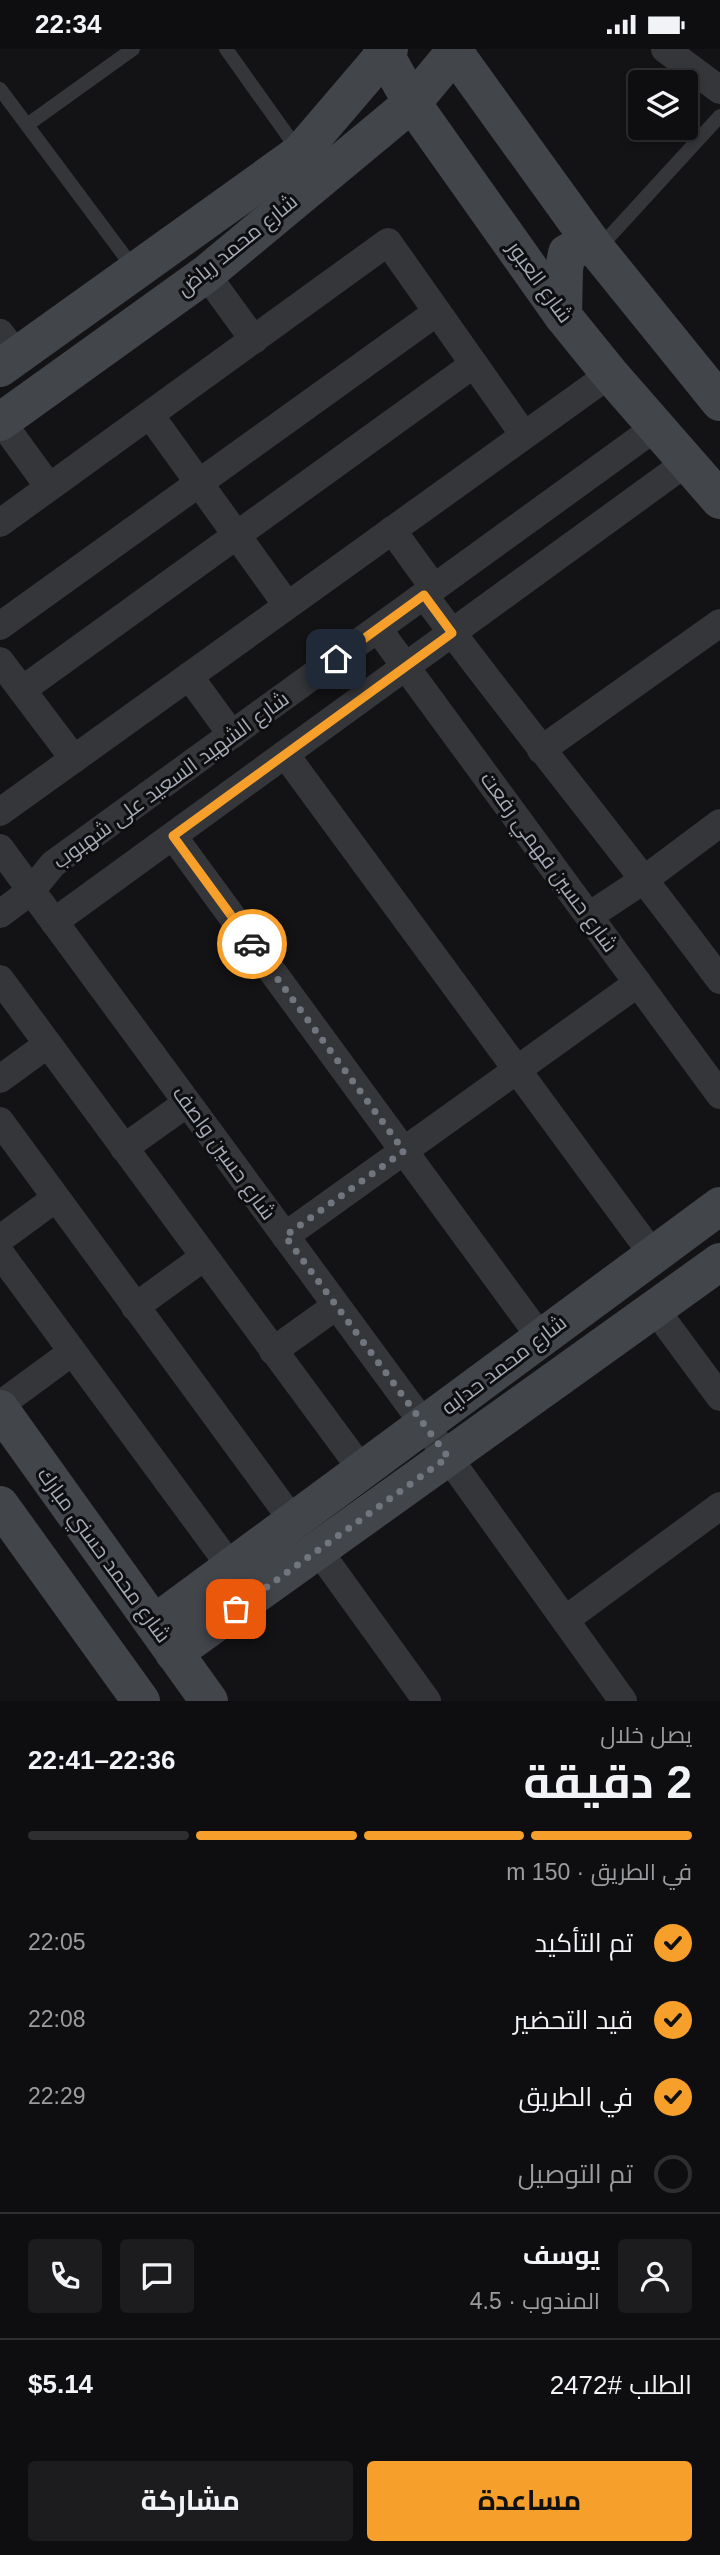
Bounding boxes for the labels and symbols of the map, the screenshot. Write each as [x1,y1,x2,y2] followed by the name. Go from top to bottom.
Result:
[172,189,303,302] street label: شارع محمد رياض
[500,236,578,329] street label: شارع العبور
[306,629,366,689] pin
[48,686,295,875] street label: شارع الشهيد السعيد على شهبوب
[472,767,622,959] street label: شارع حسين فهمي رفعت
[217,909,287,979] courier
[166,1081,281,1226] street label: شارع حسين واصف
[437,1310,572,1421] street label: شارع محمد حدايه
[29,1463,176,1650] street label: شارع محمد حسني مبارك
[206,1579,266,1639] pin

